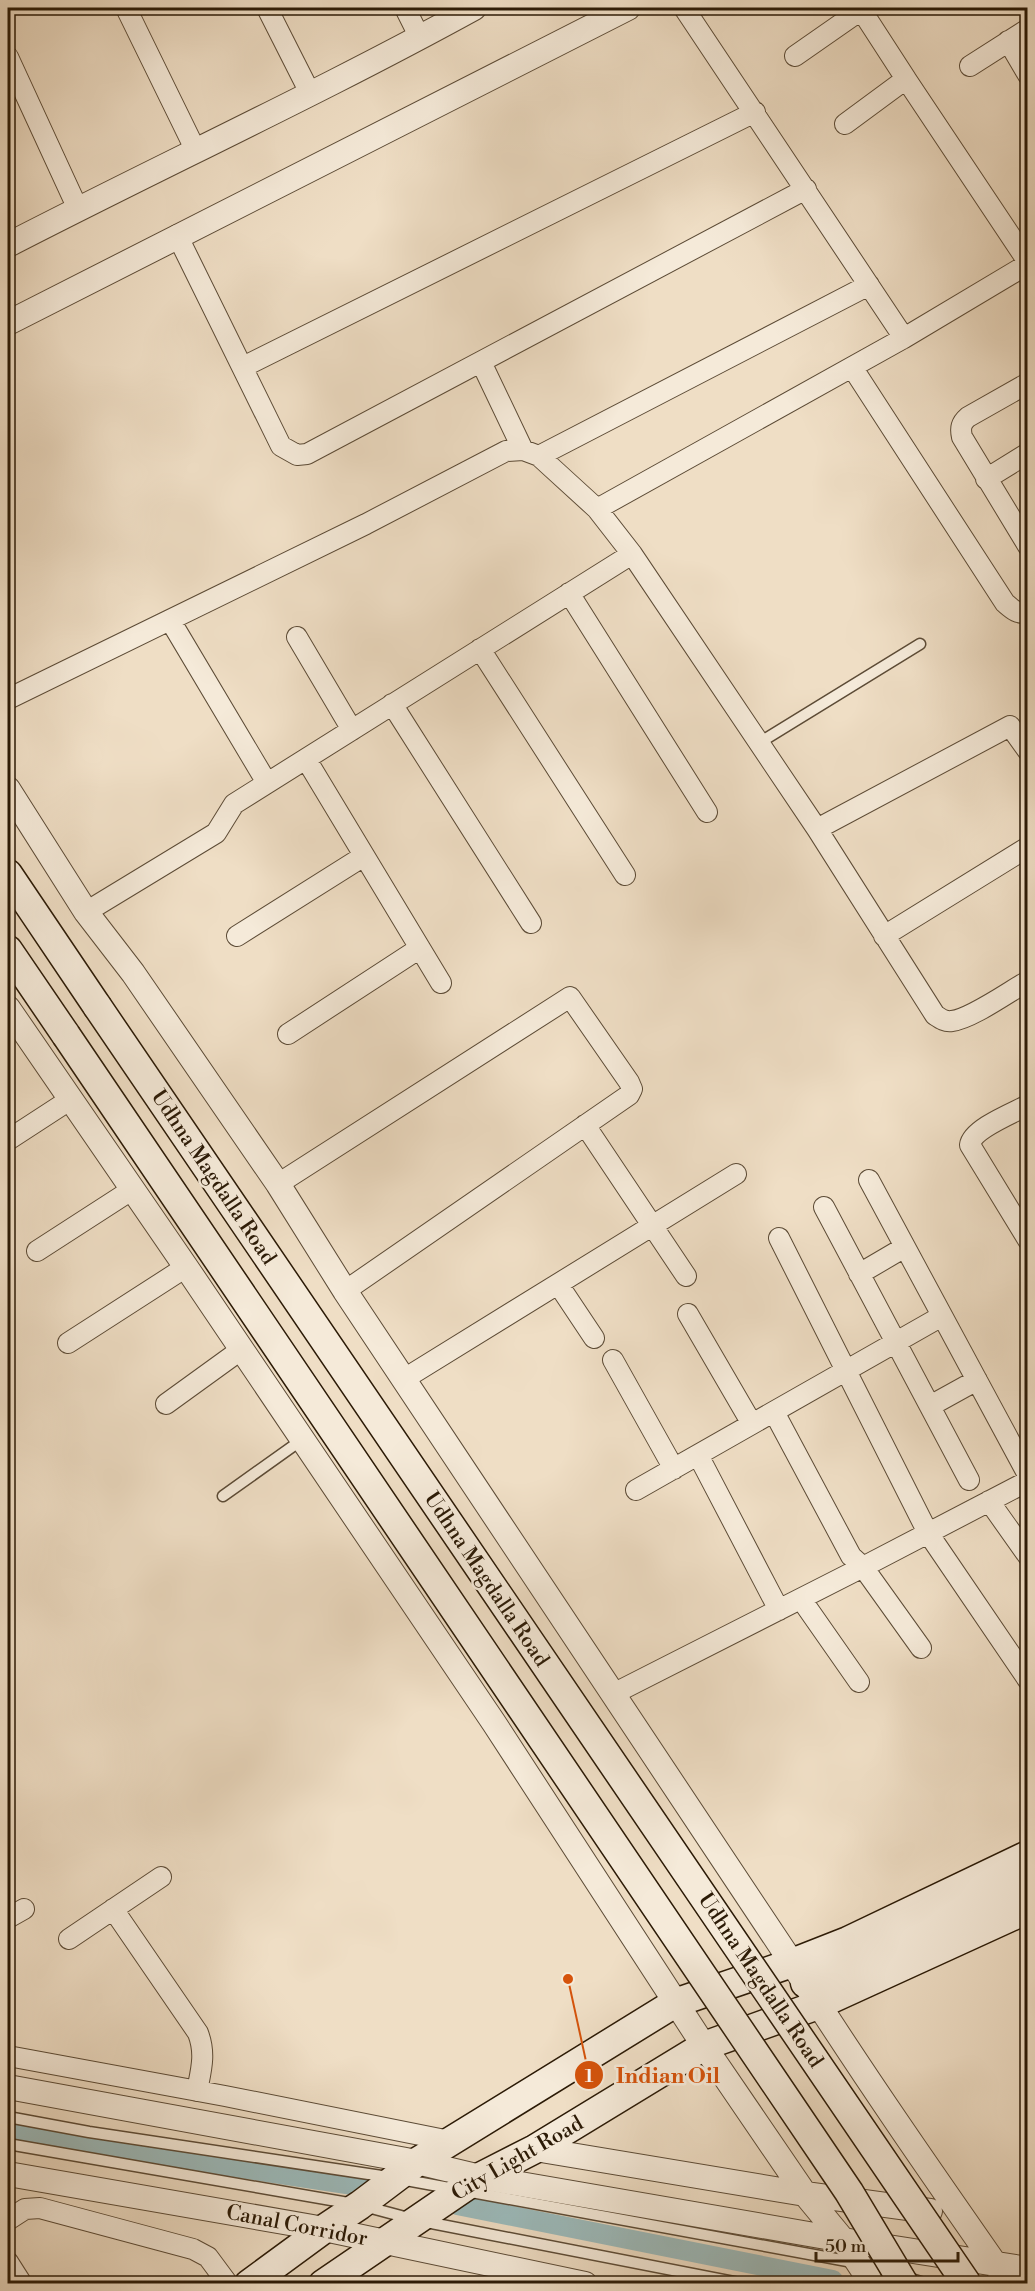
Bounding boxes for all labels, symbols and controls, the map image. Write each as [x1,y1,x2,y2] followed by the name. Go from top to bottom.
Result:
[145,1085,282,1270] street label: Udhna Magdalla Road
[418,1487,555,1672] street label: Udhna Magdalla Road
[692,1888,829,2073] street label: Udhna Magdalla Road
[574,2055,732,2095] callout: Indian Oil
[616,2063,720,2090] text: Indian Oil
[585,2065,594,2088] text: 1
[447,2111,588,2207] street label: City Light Road
[224,2200,370,2252] street label: Canal Corridor
[816,2225,958,2263] scale bar
[825,2235,867,2258] text: 50 m

